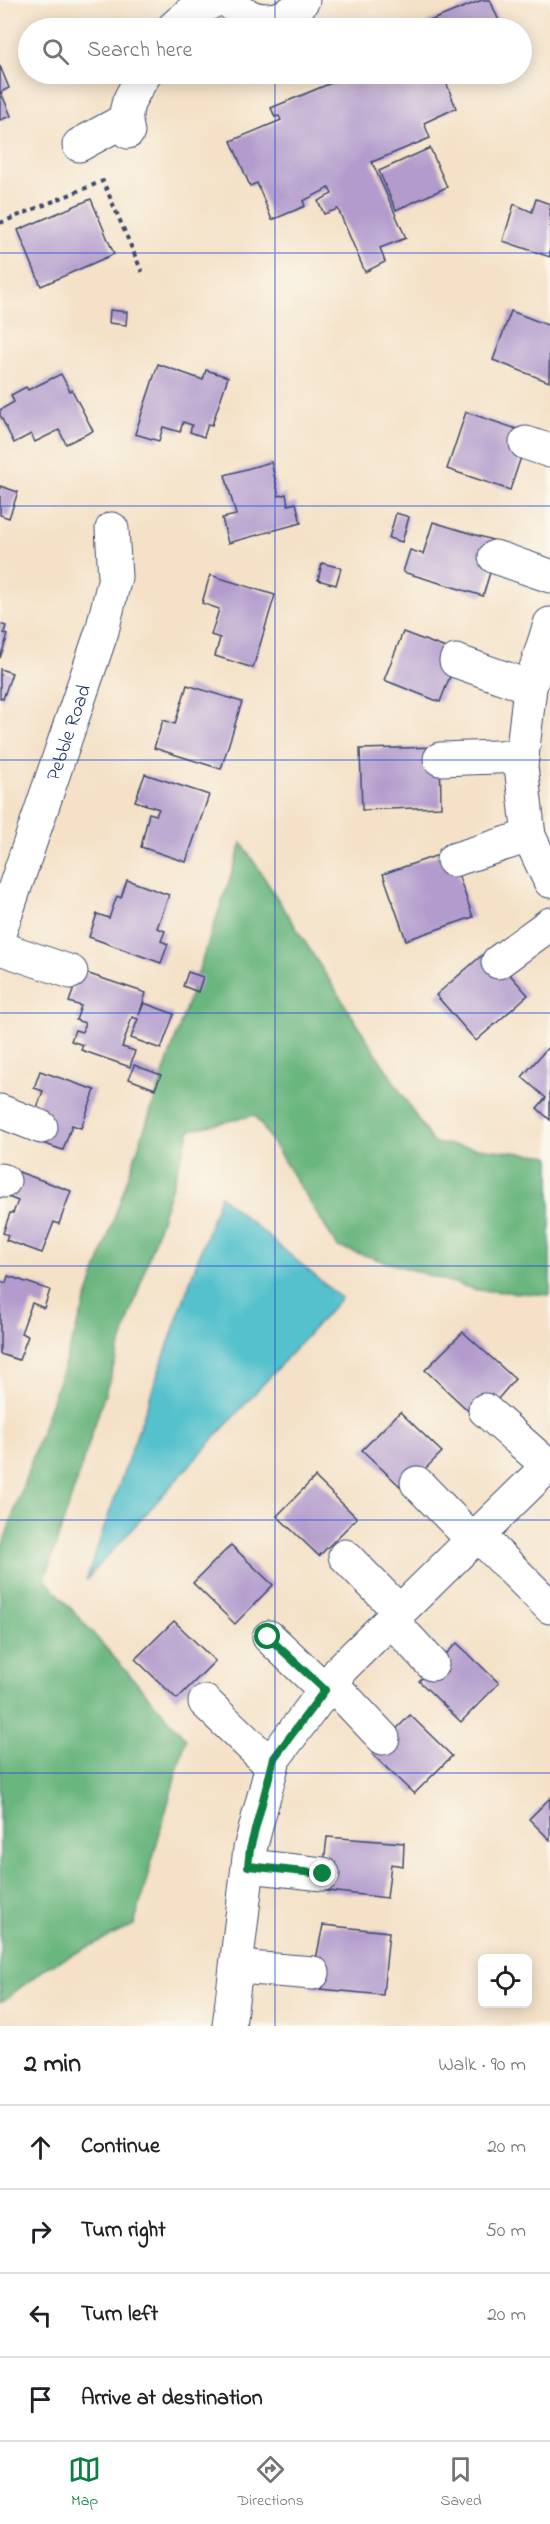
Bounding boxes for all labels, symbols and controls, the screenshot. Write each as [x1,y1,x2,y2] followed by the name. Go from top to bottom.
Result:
[18,18,532,84] search box
[39,35,72,68] icon: search
[87,35,192,67] text: Search here
[40,681,100,785] street label: Pebble Road
[254,1623,280,1649] route start
[309,1860,335,1886] route end
[478,1954,532,2008] map controls
[478,1954,532,2008] button: locate
[24,2046,81,2084] text: 2 min
[438,2051,526,2080] text: Walk · 90 m
[24,2131,57,2164] icon: ahead
[81,2131,160,2163] text: Continue
[487,2133,526,2162] text: 20 m
[24,2215,57,2248] icon: right
[81,2215,166,2247] text: Turn right
[485,2217,526,2246] text: 50 m
[24,2299,57,2332] icon: left
[81,2299,158,2331] text: Turn left
[487,2301,526,2330] text: 20 m
[24,2383,57,2416] icon: arrive
[81,2383,263,2415] text: Arrive at destination
[68,2453,101,2513] tab: Map
[237,2453,304,2513] tab: Directions
[440,2453,482,2513] tab: Saved

